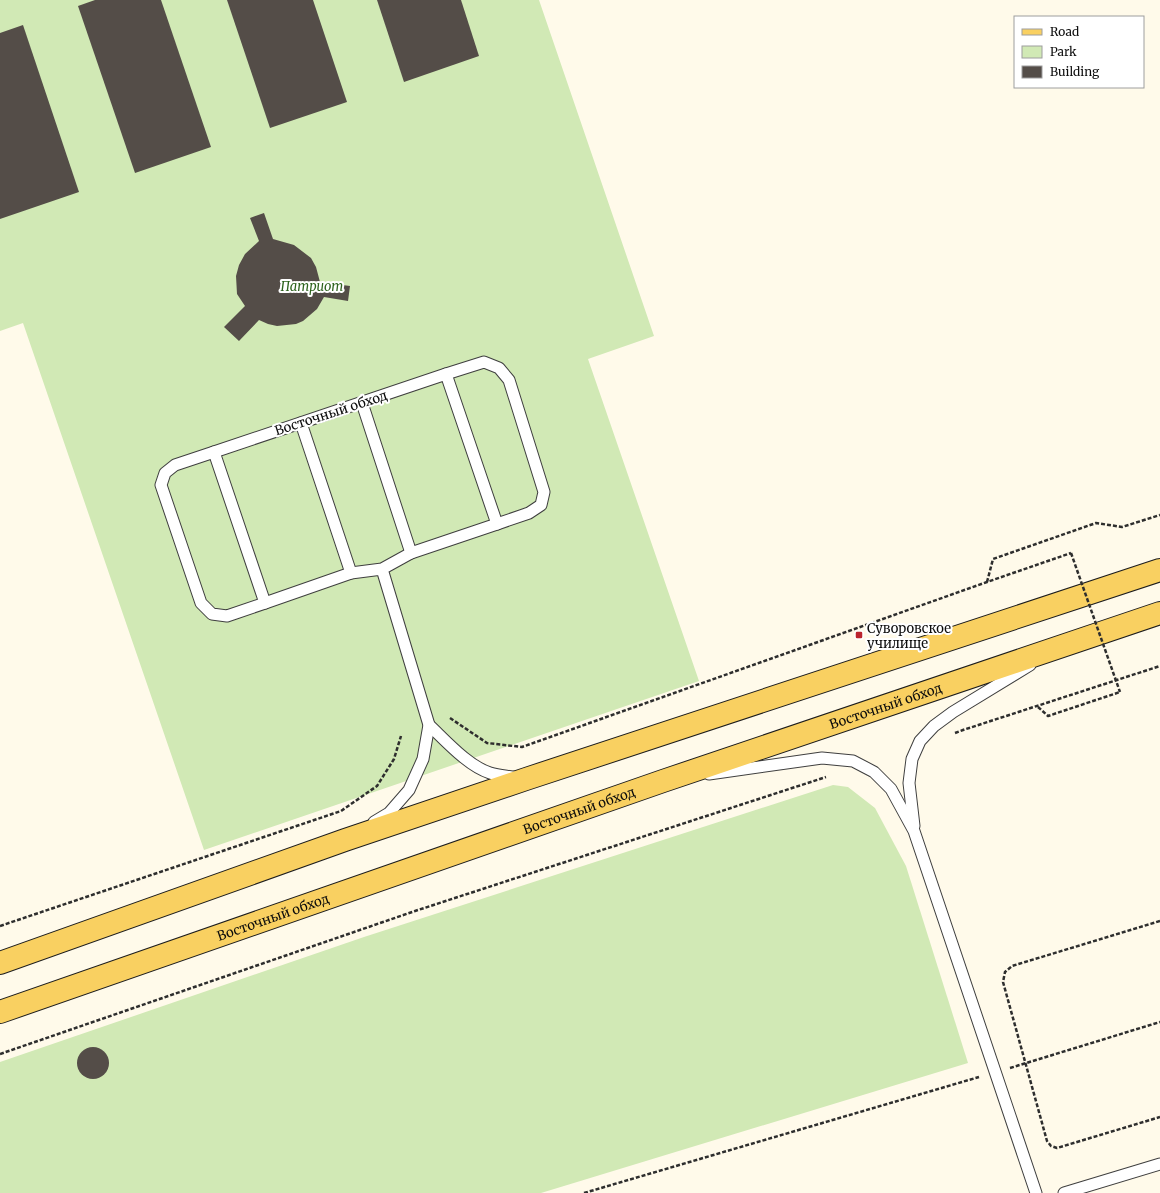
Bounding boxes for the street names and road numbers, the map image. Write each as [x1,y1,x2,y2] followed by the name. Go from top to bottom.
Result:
[272,387,390,439] street label: Восточный обход
[827,679,944,733] street label: Восточный обход
[520,783,637,838] street label: Восточный обход
[215,890,331,944] street label: Восточный обход

